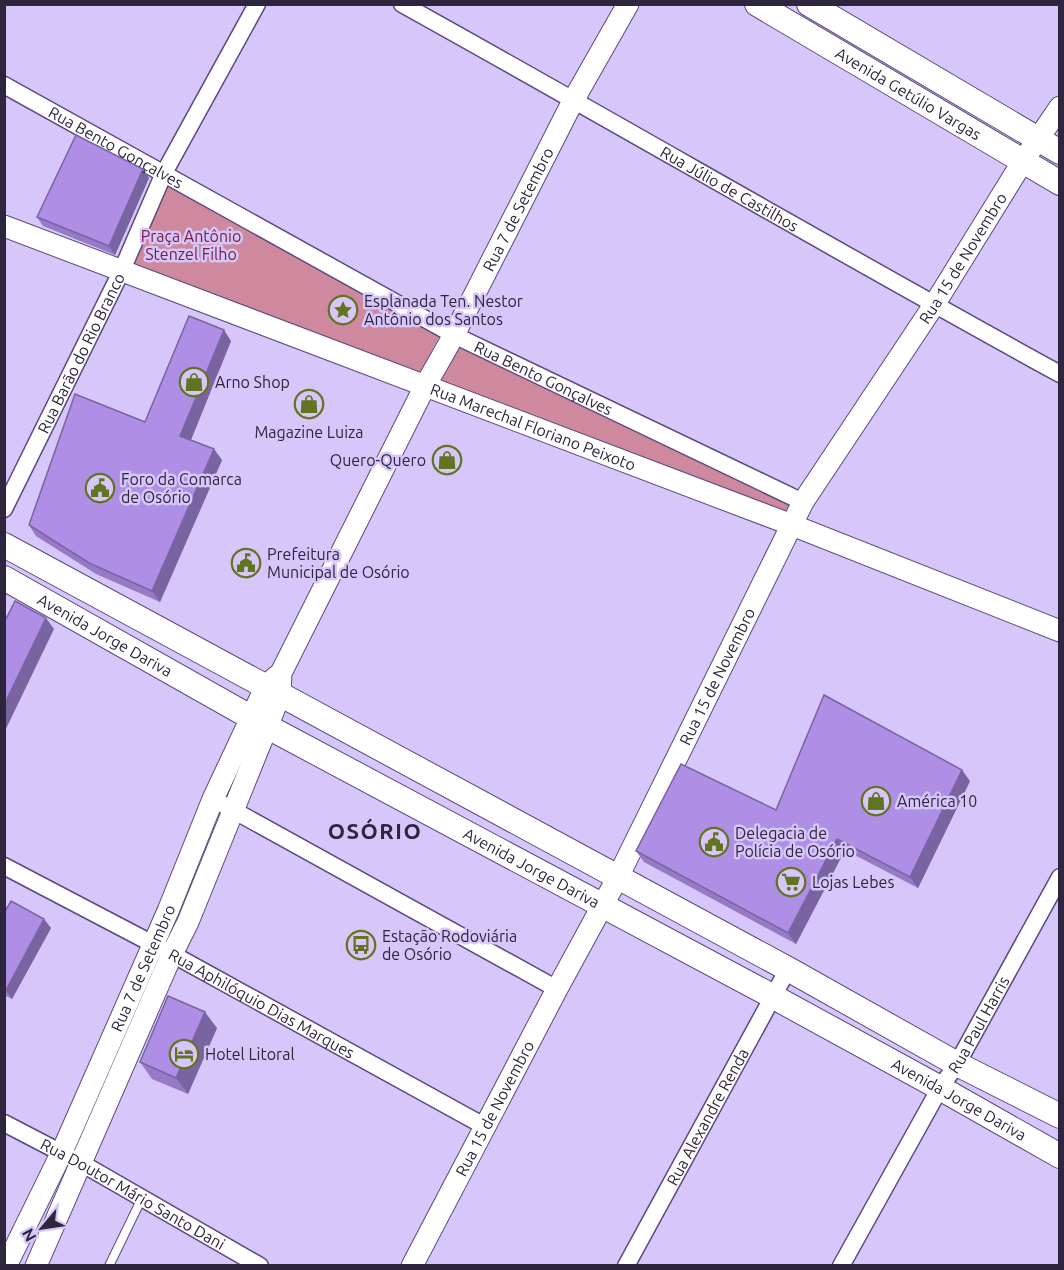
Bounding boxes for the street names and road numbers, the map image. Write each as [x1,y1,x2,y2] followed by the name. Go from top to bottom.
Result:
[833,44,985,143] street label: Avenida Getúlio Vargas
[46,103,186,192] street label: Rua Bento Gonçalves
[657,142,802,235] street label: Rua Júlio de Castilhos
[479,144,557,274] street label: Rua 7 de Setembro
[915,189,1010,327] street label: Rua 15 de Novembro
[34,270,128,436] street label: Rua Barão do Rio Branco
[472,337,616,419] street label: Rua Bento Gonçalves
[428,380,638,474] street label: Rua Marechal Floriano Peixoto
[35,590,175,680] street label: Avenida Jorge Dariva
[676,605,758,748] street label: Rua 15 de Novembro
[461,824,603,911] street label: Avenida Jorge Dariva
[107,902,179,1034] street label: Rua 7 de Setembro
[166,945,358,1062] street label: Rua Aphilóquio Dias Marques
[944,973,1013,1077] street label: Rua Paul Harris
[452,1037,537,1179] street label: Rua 15 de Novembro
[663,1045,752,1188] street label: Rua Alexandre Renda
[888,1054,1030,1144] street label: Avenida Jorge Dariva
[38,1135,228,1253] street label: Rua Doutor Mário Santo Dani

